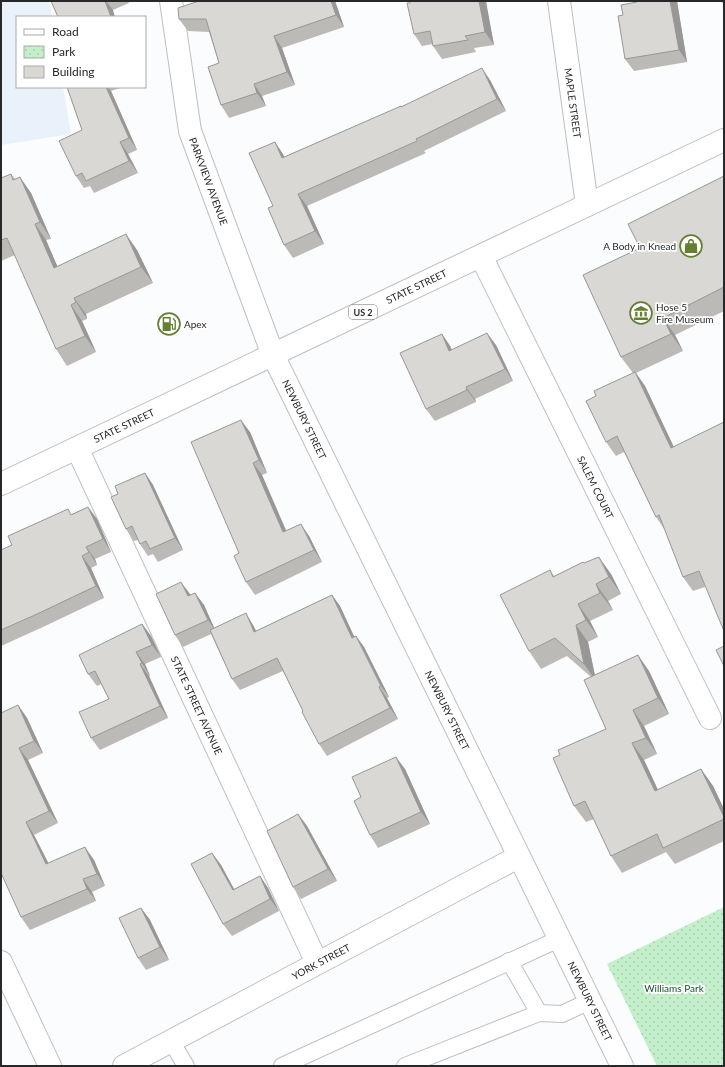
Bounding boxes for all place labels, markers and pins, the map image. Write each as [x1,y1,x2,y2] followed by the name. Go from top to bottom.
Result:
[678,233,704,259] shop icon: A Body in Knead
[603,240,676,252] place label: A Body in Knead
[628,300,654,326] museum icon: Hose 5 Fire Museum
[656,301,714,325] place label: Hose 5 Fire Museum
[156,311,182,337] fuel station icon: Apex
[184,318,207,330] place label: Apex

